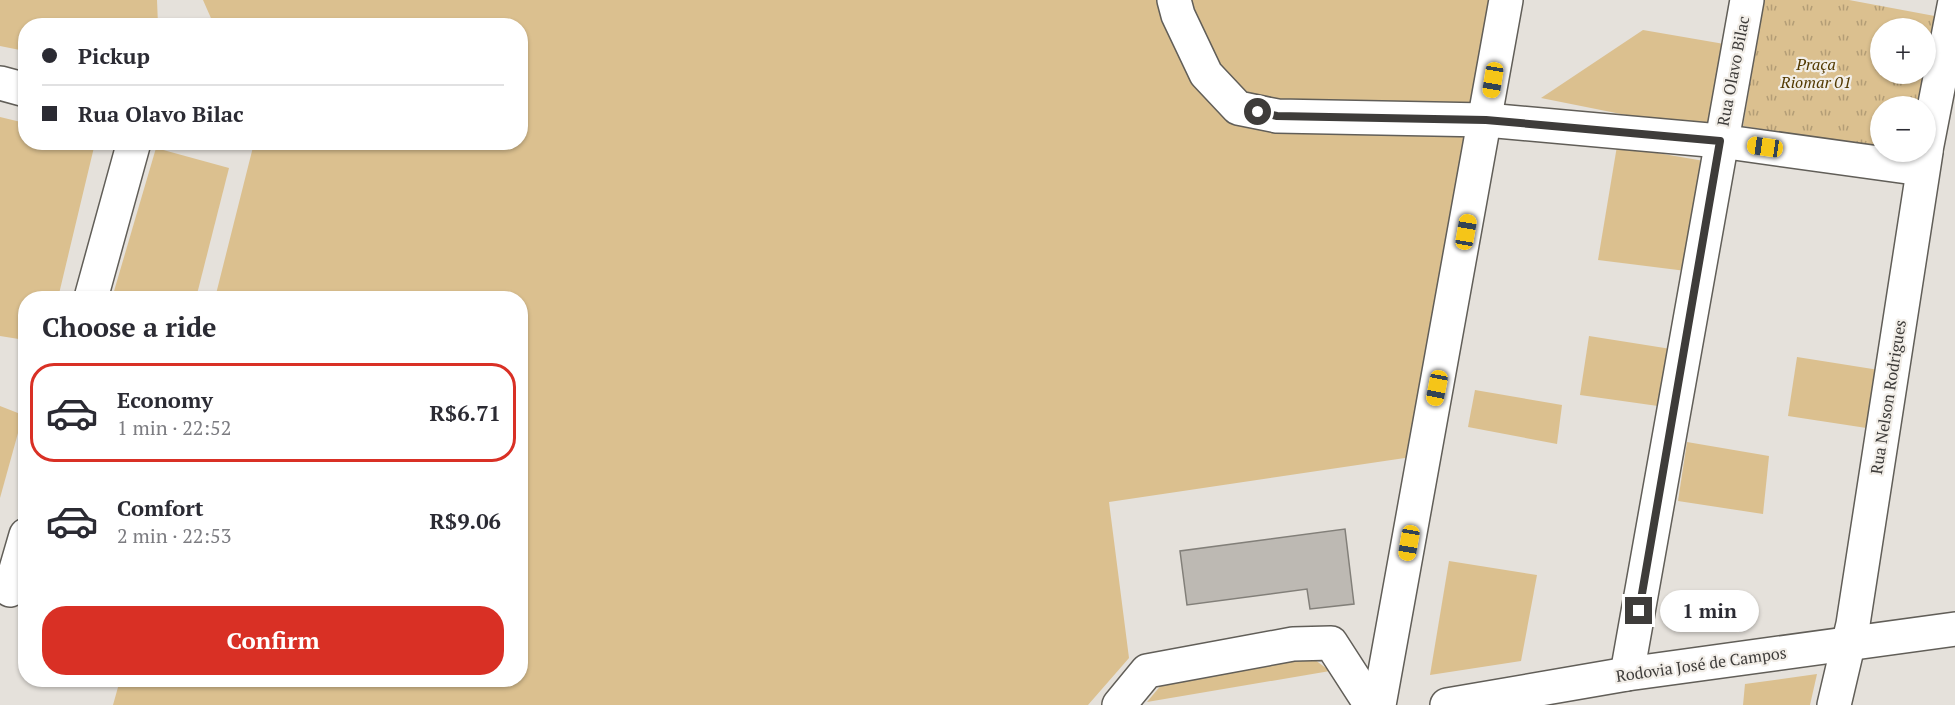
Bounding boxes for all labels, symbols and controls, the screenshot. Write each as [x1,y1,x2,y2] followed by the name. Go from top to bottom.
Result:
[1712,14,1754,128] street label: Rua Olavo Bilac
[1870,18,1936,162] map controls
[1870,18,1936,84] button: +
[78,41,150,70] text: Pickup
[1780,53,1851,93] park label: Praça Riomar 01
[1481,61,1505,99] car
[1870,96,1936,162] button: −
[1244,98,1271,125] route start
[78,99,244,128] text: Rua Olavo Bilac
[1746,136,1784,158] car
[1454,213,1478,251] car
[42,309,217,345] text: Choose a ride
[1865,318,1911,476] street label: Rua Nelson Rodrigues
[1425,369,1449,407] car
[117,385,213,414] text: Economy
[45,386,99,440] icon: car
[429,398,501,427] text: R$6.71
[117,414,231,441] text: 1 min · 22:52
[117,493,203,522] text: Comfort
[45,494,99,548] icon: car
[429,506,501,535] text: R$9.06
[117,522,231,549] text: 2 min · 22:53
[1397,524,1421,562] car
[1660,590,1759,632] callout: 1 min
[1625,597,1652,624] route end
[1682,597,1737,624] text: 1 min
[42,606,504,675] button: Confirm
[1614,641,1788,687] street label: Rodovia José de Campos

